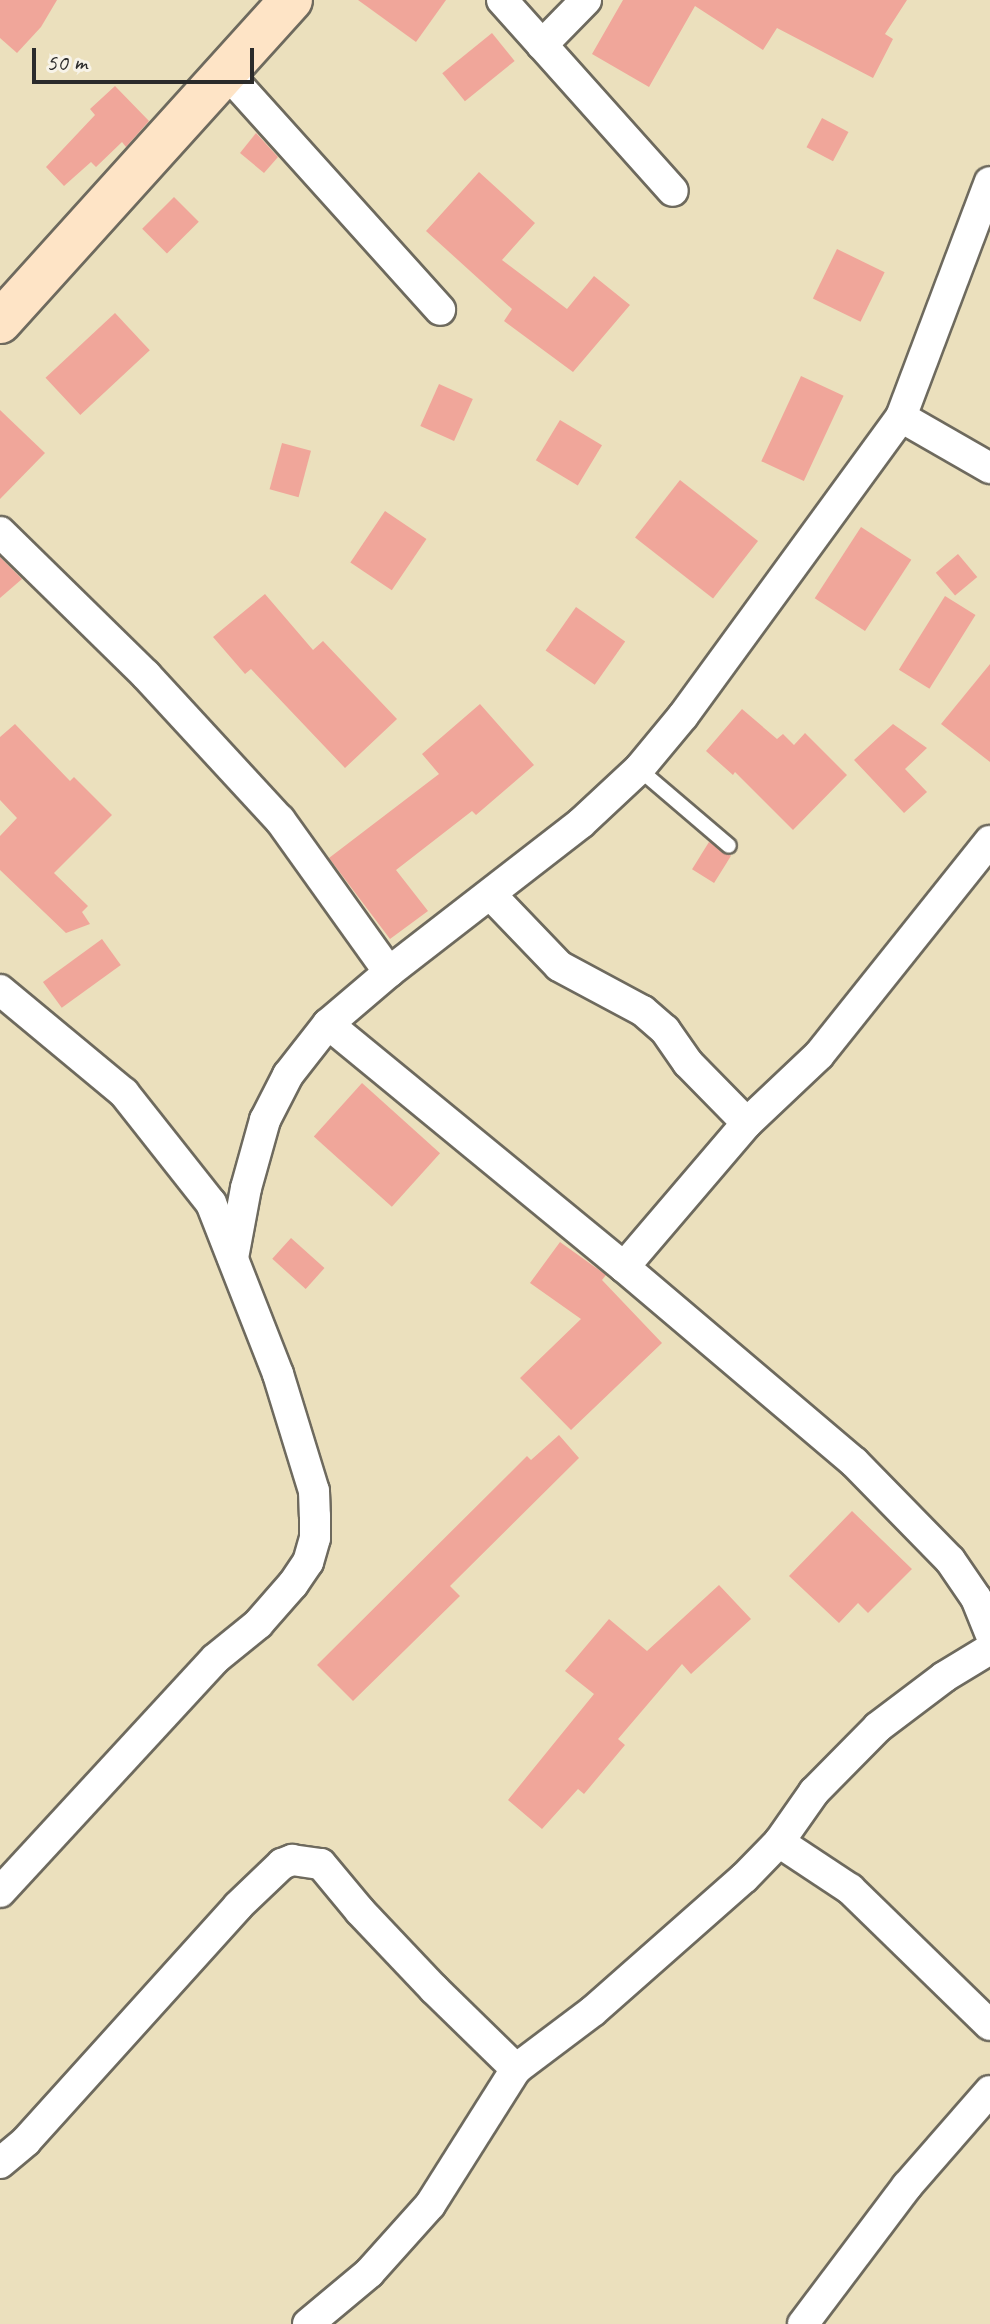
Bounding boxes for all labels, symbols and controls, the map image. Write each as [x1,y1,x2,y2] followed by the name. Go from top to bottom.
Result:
[36,32,258,82] scale bar
[46,47,87,77] text: 50 m

